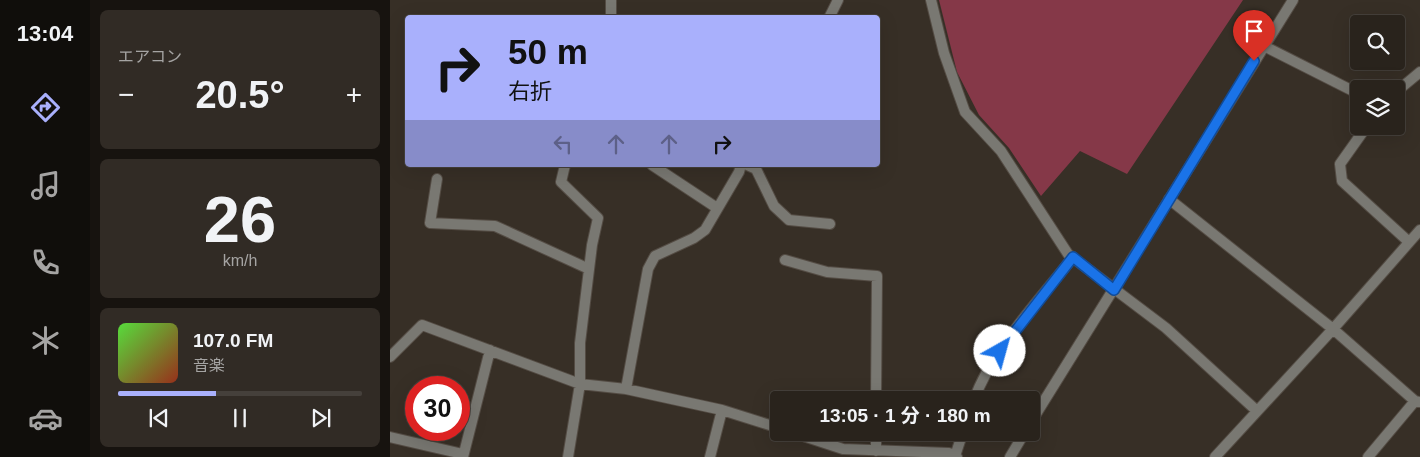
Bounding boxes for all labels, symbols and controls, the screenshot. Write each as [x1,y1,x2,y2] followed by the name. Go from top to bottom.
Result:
[1233,10,1275,61] pin
[1350,15,1405,135] map controls
[1350,15,1405,70] button: search
[1240,17,1268,45] icon: arrive
[17,21,73,46] text: 13:04
[508,32,588,71] text: 50 m
[425,35,490,100] icon: right
[118,48,182,65] text: エアコン
[195,74,285,116] text: 20.5°
[118,79,134,110] text: −
[346,79,362,110] text: +
[508,79,552,104] text: 右折
[1350,80,1405,135] button: layers
[28,90,63,125] icon: directions
[549,130,577,158] icon: left
[602,130,630,158] icon: ahead
[655,130,683,158] icon: ahead
[708,130,736,158] icon: right
[28,168,63,203] icon: music
[204,183,276,256] text: 26
[28,245,63,280] icon: phone
[223,252,257,269] text: km/h
[28,323,63,358] icon: climate
[973,324,1025,376] position arrow
[193,330,273,351] text: 107.0 FM
[193,357,225,374] text: 音楽
[405,376,470,441] speed limit sign: 30
[28,401,63,436] icon: car
[145,404,173,432] icon: previous
[226,404,254,432] icon: pause
[307,404,335,432] icon: next
[819,405,991,426] text: 13:05 · 1 分 · 180 m

